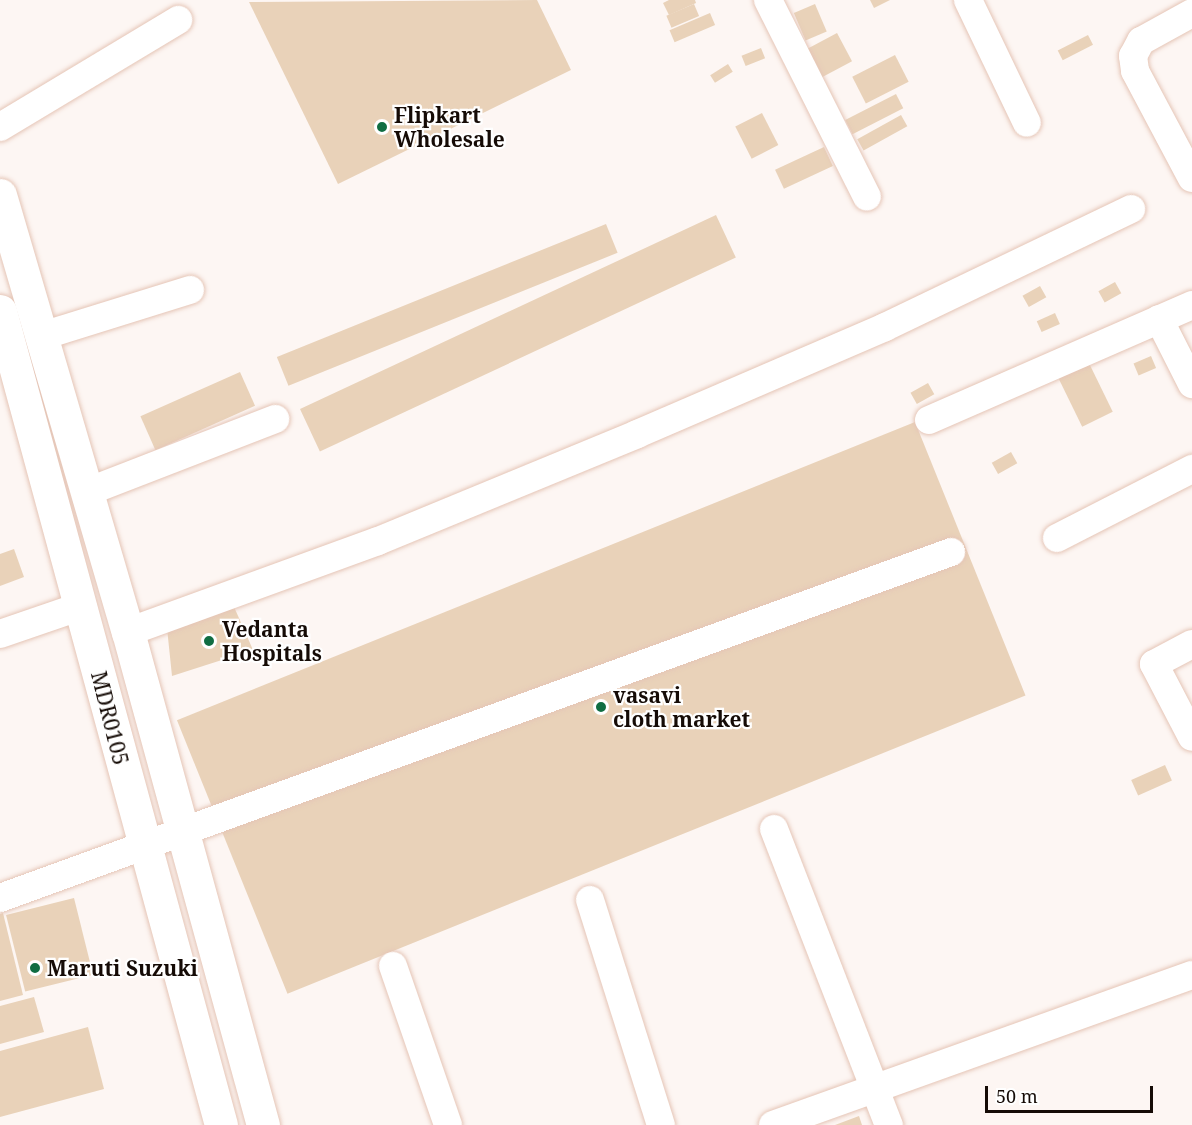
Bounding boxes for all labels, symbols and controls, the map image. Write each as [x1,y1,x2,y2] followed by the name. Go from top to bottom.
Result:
[394,102,505,152] place label: Flipkart Wholesale
[375,120,389,134] marker: Flipkart Wholesale
[222,616,322,666] place label: Vedanta Hospitals
[200,632,218,650] marker: Vedanta Hospitals
[86,669,134,767] street label: MDR0105
[613,682,750,732] place label: vasavi cloth market
[594,700,608,714] marker: vasavi cloth market
[47,955,198,981] place label: Maruti Suzuki
[28,961,42,975] marker: Maruti Suzuki
[988,1074,1156,1112] scale bar
[996,1084,1038,1108] text: 50 m

